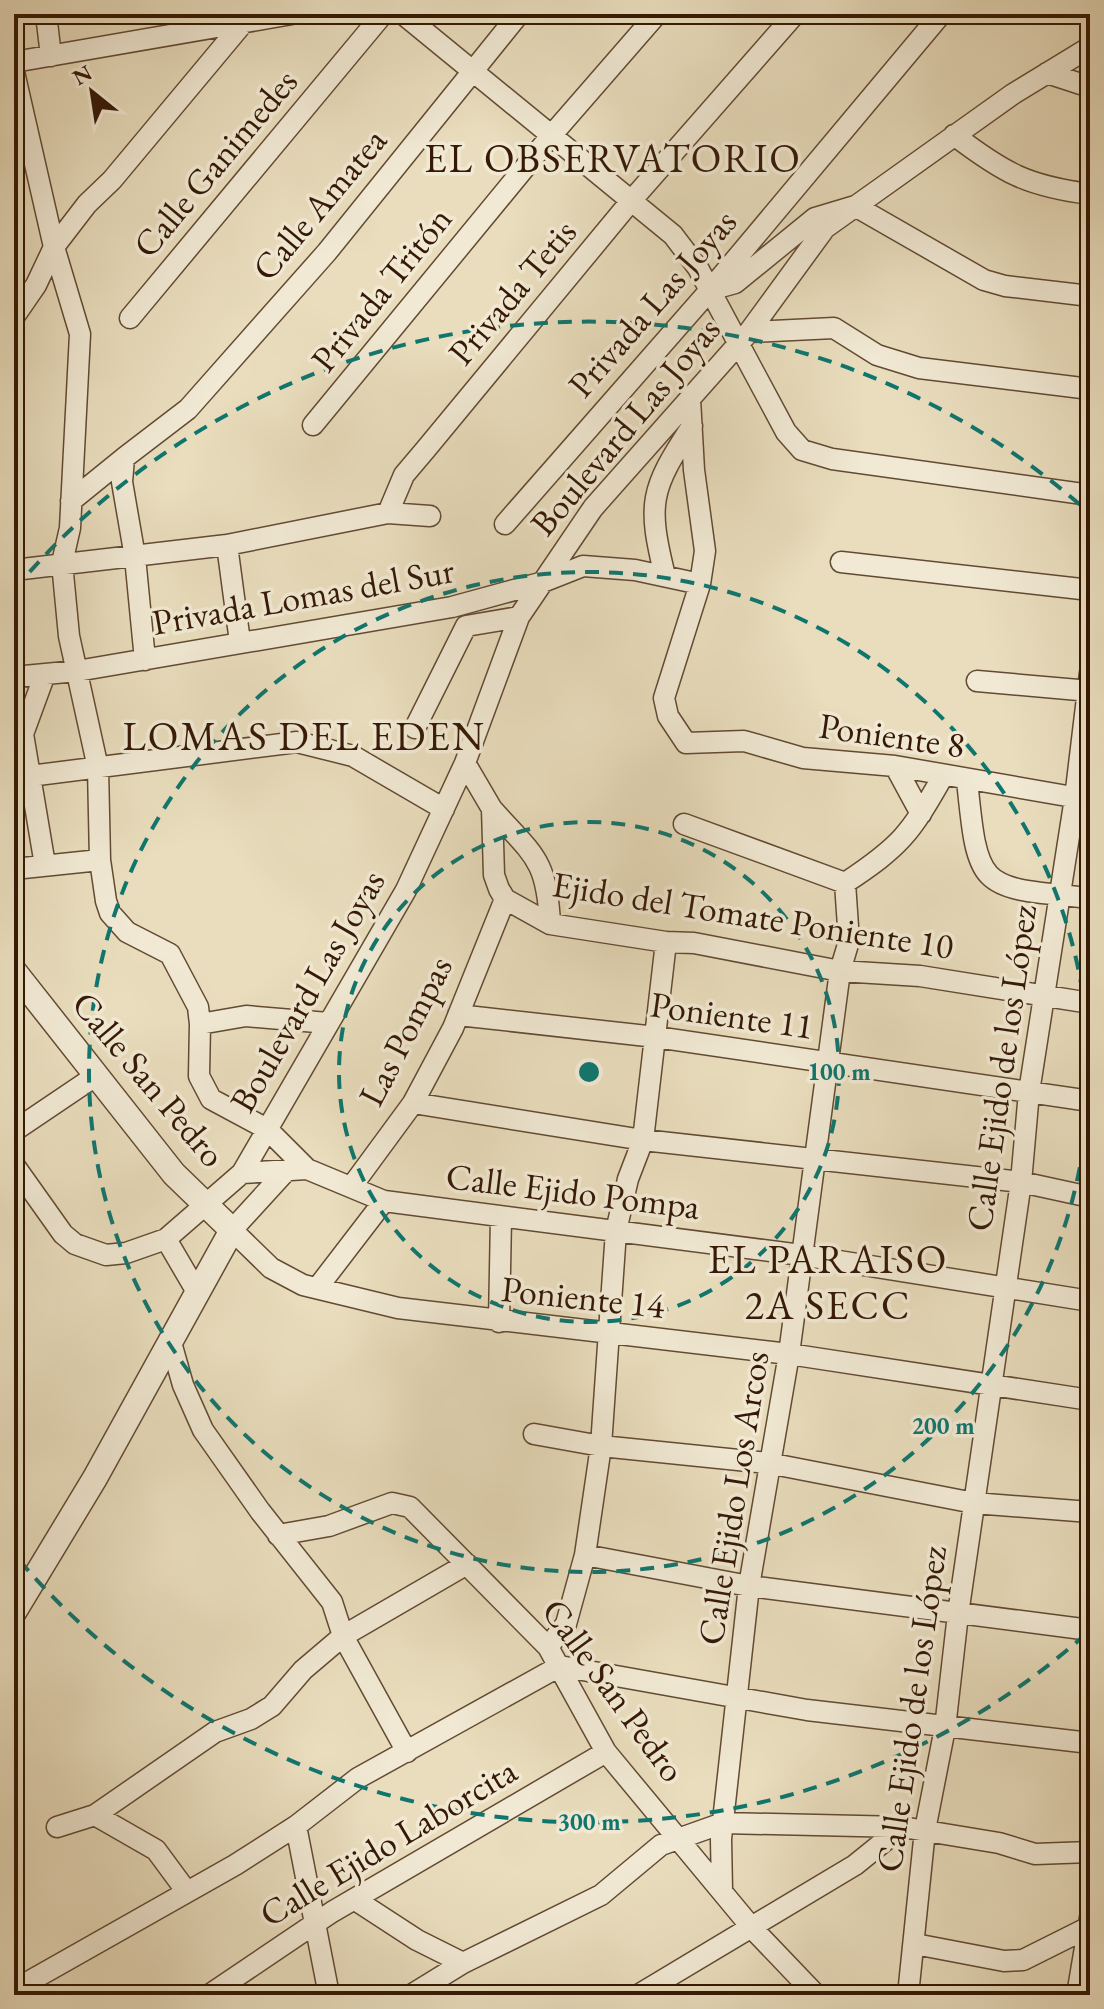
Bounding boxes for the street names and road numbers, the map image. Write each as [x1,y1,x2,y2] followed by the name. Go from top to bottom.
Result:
[122,59,308,267] street label: Calle Ganimedes
[241,117,397,290] street label: Calle Amatea
[300,197,462,381] street label: Privada Tritón
[557,199,747,407] street label: Privada Las Joyas
[437,209,587,375] street label: Privada Tetis
[520,307,730,545] street label: Boulevard Las Joyas
[148,546,458,646] street label: Privada Lomas del Sur
[816,702,968,768] street label: Poniente 8
[549,860,957,970] street label: Ejido del Tomate Poniente 10
[219,861,395,1121] street label: Boulevard Las Joyas
[955,901,1047,1234] street label: Calle Ejido de los López
[347,948,463,1114] street label: Las Pompas
[648,980,816,1050] street label: Poniente 11
[62,981,236,1177] street label: Calle San Pedro
[444,1152,703,1230] street label: Calle Ejido Pompa
[499,1265,668,1329] street label: Poniente 14
[687,1348,779,1648] street label: Calle Ejido Los Arcos
[865,1542,957,1875] street label: Calle Ejido de los López
[532,1589,696,1791] street label: Calle San Pedro
[251,1746,526,1937] street label: Calle Ejido Laborcita

